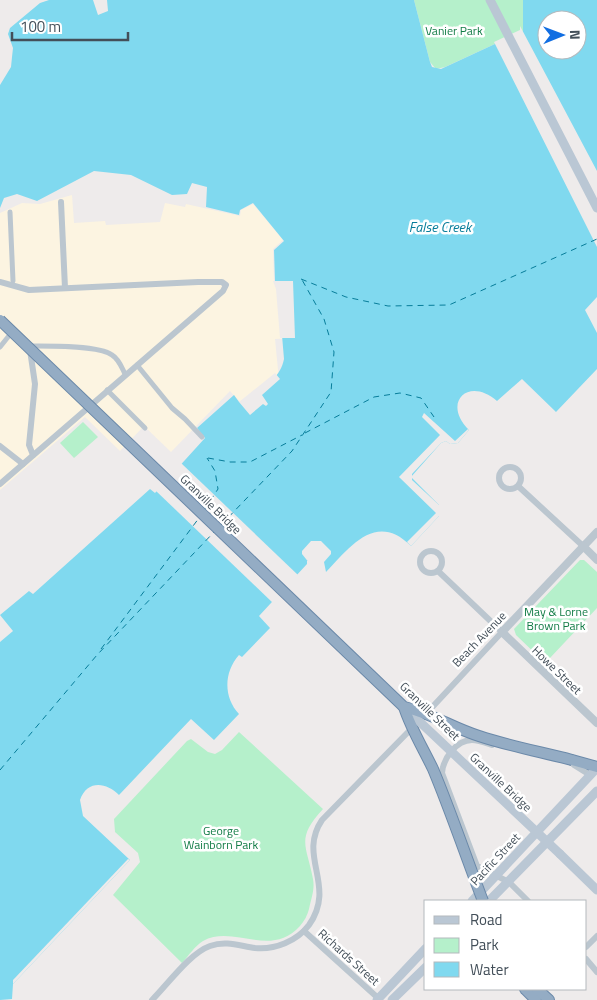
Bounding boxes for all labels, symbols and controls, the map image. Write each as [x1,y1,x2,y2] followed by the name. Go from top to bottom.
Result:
[12,10,129,42] scale bar
[537,10,587,60] north arrow
[20,15,61,38] text: 100 m
[425,21,483,40] park label: Vanier Park
[565,30,586,40] text: N
[409,216,473,237] water label: False Creek
[176,470,246,538] street label: Granville Bridge
[524,602,588,635] park label: May & Lorne Brown Park
[447,607,511,671] street label: Beach Avenue
[528,641,587,699] street label: Howe Street
[396,677,465,745] street label: Granville Street
[466,748,536,816] street label: Granville Bridge
[184,821,258,854] park label: George Wainborn Park
[465,828,525,890] street label: Pacific Street
[424,900,587,990] legend
[470,908,502,931] text: Road
[314,924,385,990] street label: Richards Street
[470,933,499,956] text: Park
[470,958,509,981] text: Water

